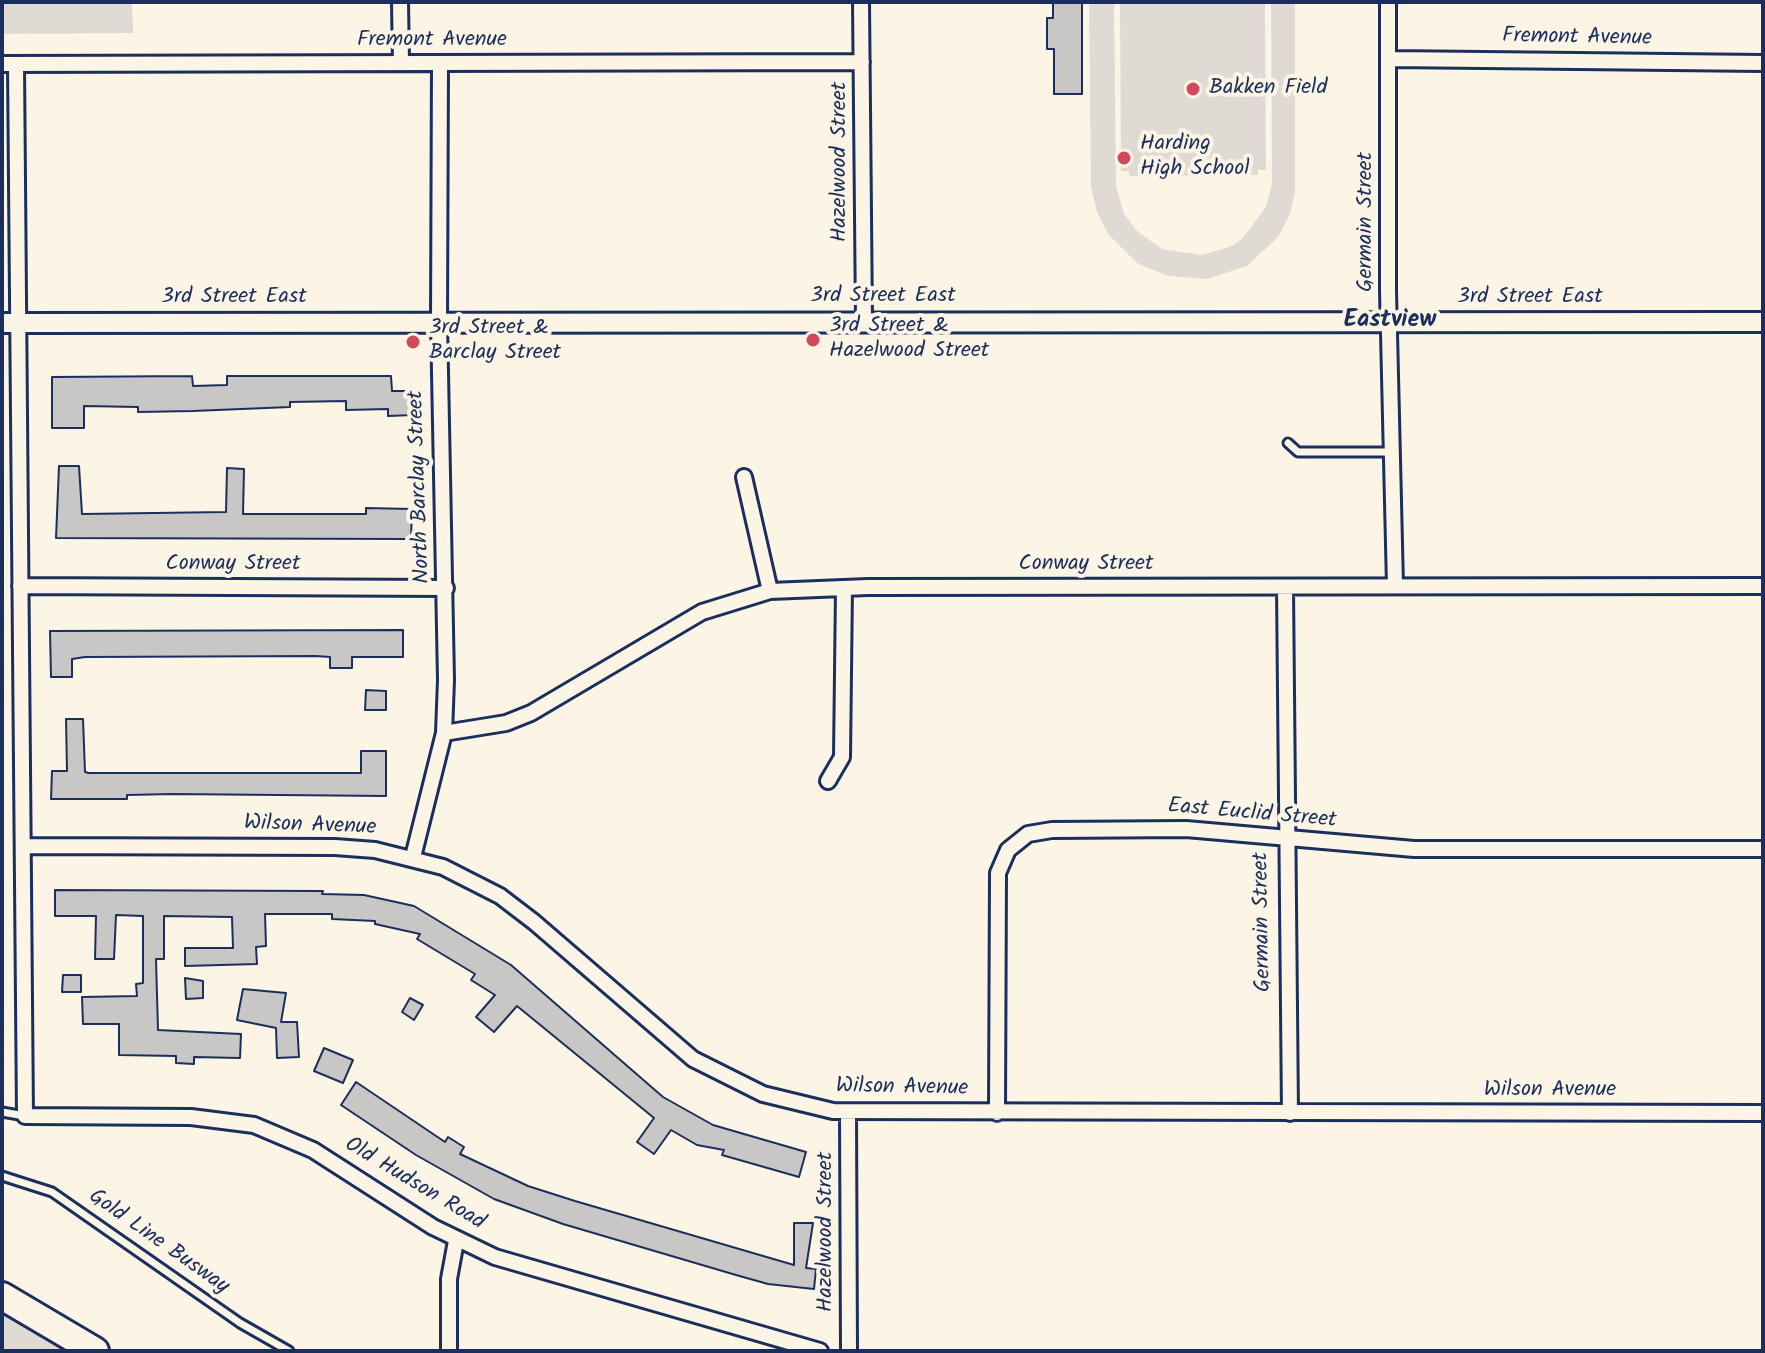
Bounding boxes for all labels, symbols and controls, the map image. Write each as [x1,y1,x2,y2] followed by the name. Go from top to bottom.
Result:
[1502,24,1652,54] street label: Fremont Avenue
[357,28,507,54] street label: Fremont Avenue
[1209,76,1327,102] place label: Bakken Field
[1184,80,1202,98] marker: Bakken Field
[828,82,854,242] street label: Hazelwood Street
[1140,132,1250,184] place label: Harding High School
[1115,149,1133,167] marker: Harding High School
[1354,152,1380,292] street label: Germain Street
[810,284,956,310] street label: 3rd Street East
[161,285,307,311] street label: 3rd Street East
[1457,285,1603,311] street label: 3rd Street East
[1344,308,1436,336] district label: Eastview
[829,314,989,366] place label: 3rd Street & Hazelwood Street
[429,316,561,368] place label: 3rd Street & Barclay Street
[804,331,822,349] marker: 3rd Street & Hazelwood Street
[404,333,422,351] marker: 3rd Street & Barclay Street
[404,390,438,584] street label: North Barclay Street
[166,552,300,578] street label: Conway Street
[1019,552,1153,578] street label: Conway Street
[1166,794,1338,836] street label: East Euclid Street
[243,811,377,843] street label: Wilson Avenue
[1250,852,1278,992] street label: Germain Street
[836,1075,968,1103] street label: Wilson Avenue
[1484,1078,1616,1104] street label: Wilson Avenue
[339,1133,489,1237] street label: Old Hudson Road
[814,1152,840,1312] street label: Hazelwood Street
[83,1185,233,1301] street label: Gold Line Busway

